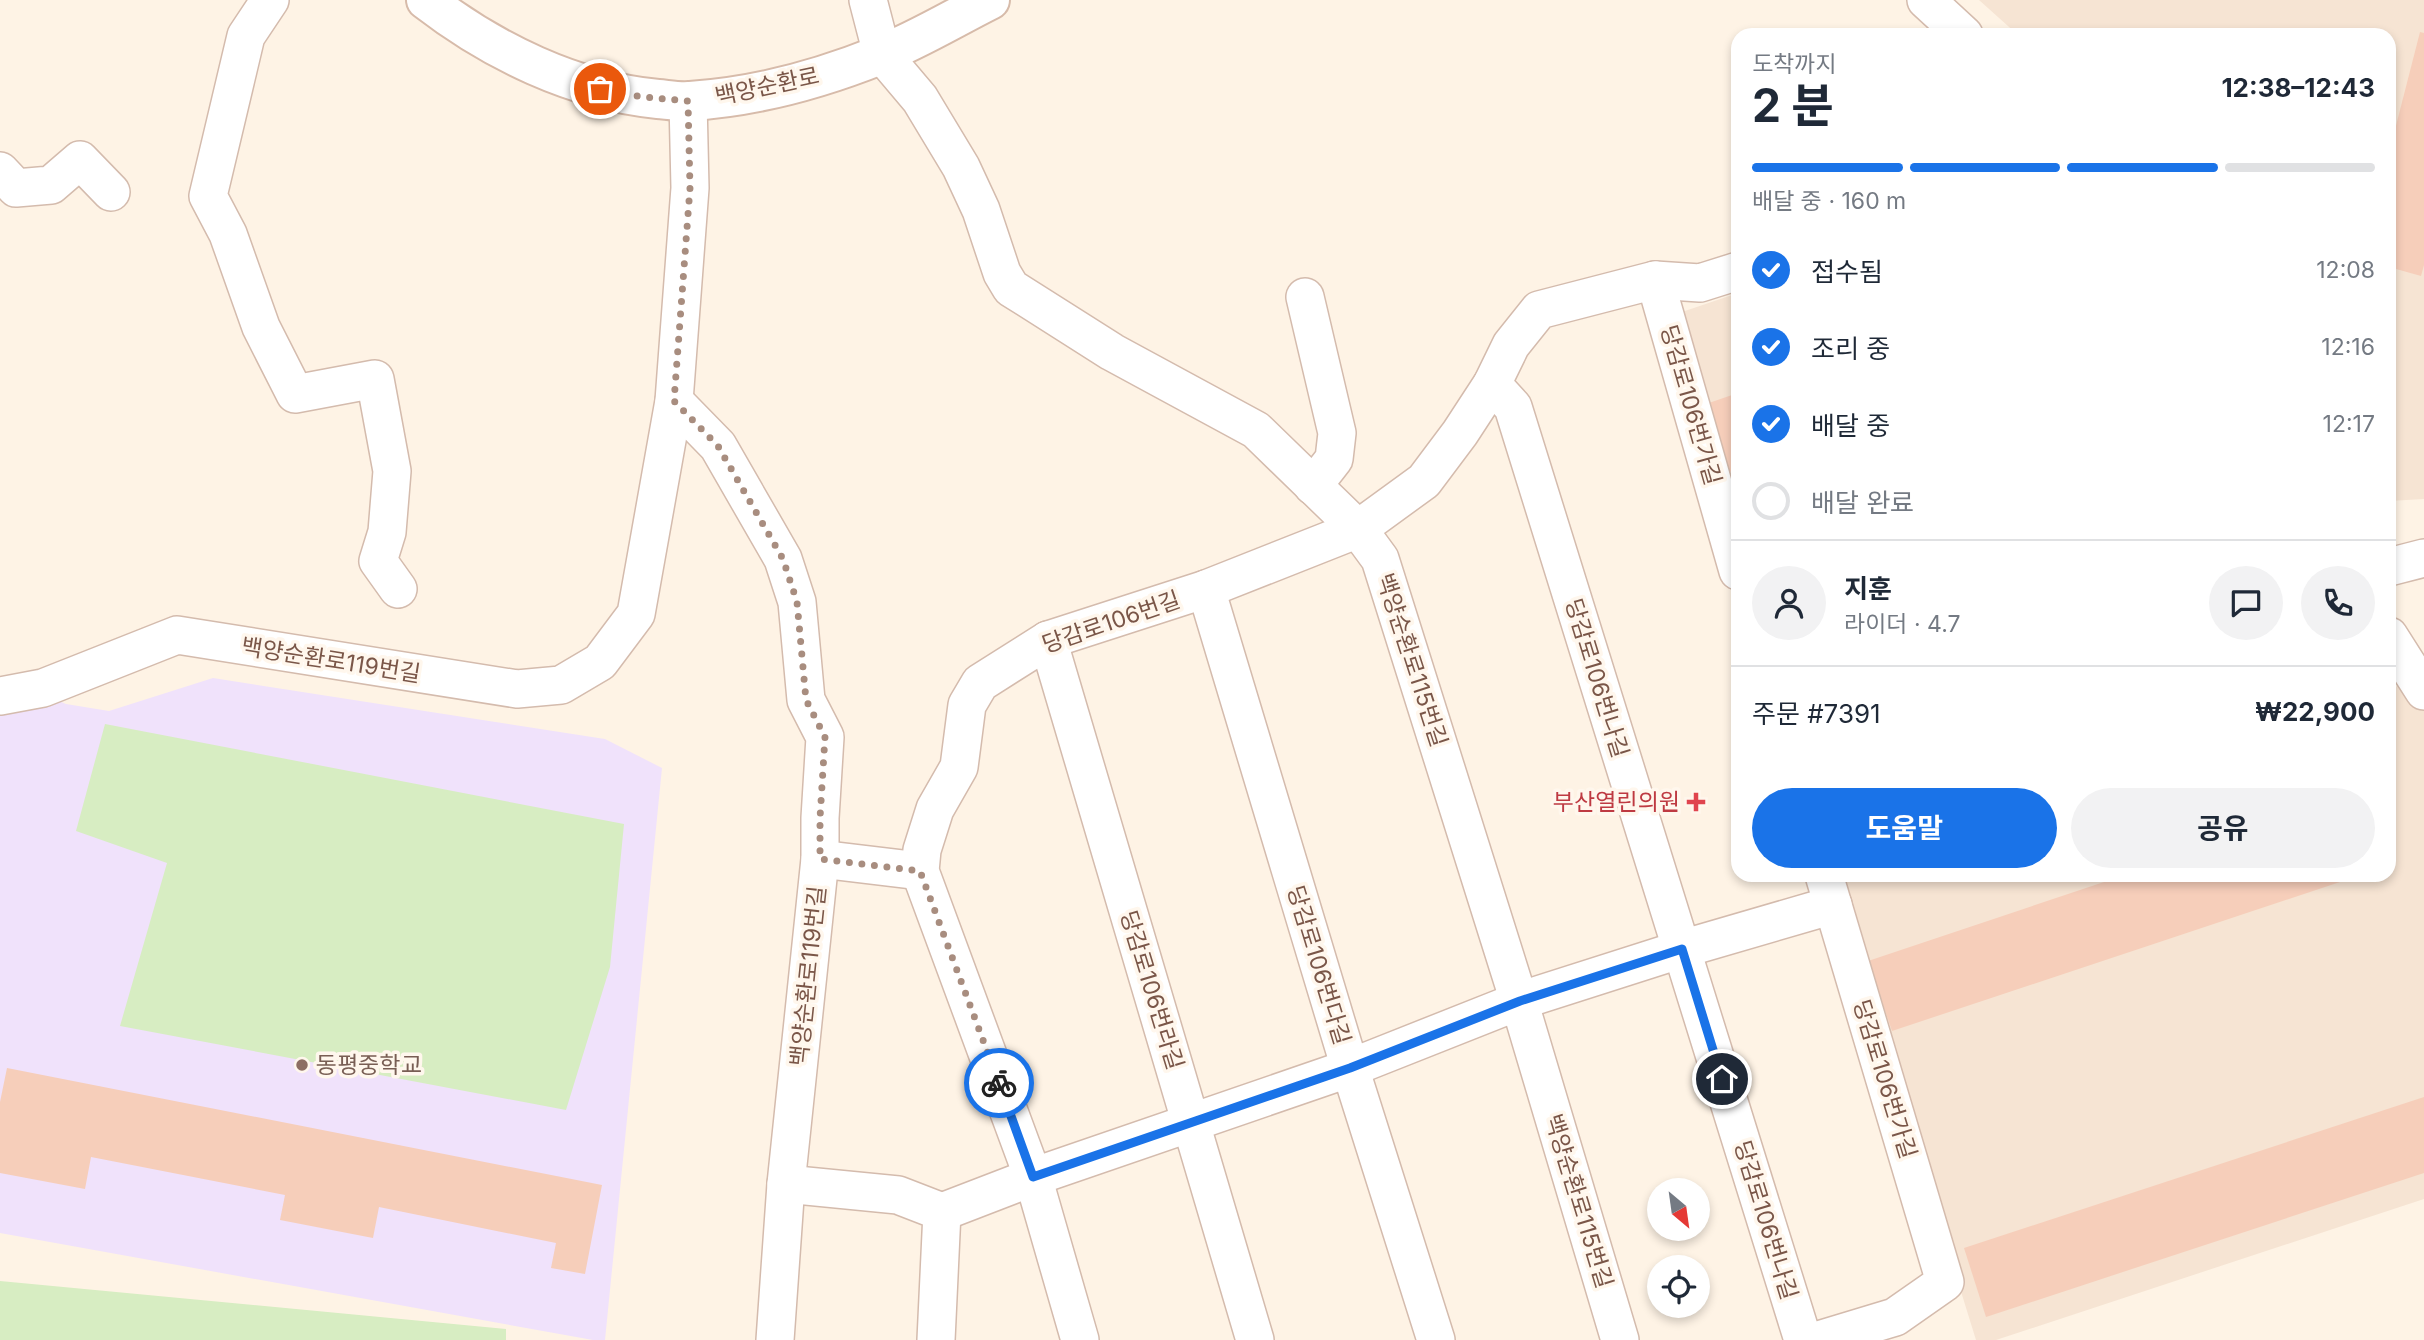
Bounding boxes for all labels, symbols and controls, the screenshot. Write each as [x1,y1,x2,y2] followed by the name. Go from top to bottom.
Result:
[1752,50,1837,78] text: 도착까지
[570,59,630,119] pin
[712,61,822,111] street label: 백양순환로
[581,70,619,108] icon: bag
[2221,72,2375,103] text: 12:38–12:43
[1752,77,1834,133] text: 2 분
[1752,187,1906,215] text: 배달 중 · 160 m
[1752,251,1790,289] icon: check
[1811,256,1883,287] text: 접수됨
[2316,256,2375,284] text: 12:08
[1655,322,1727,488] street label: 당감로106번가길
[1752,328,1790,366] icon: check
[1811,333,1890,364] text: 조리 중
[2321,333,2375,361] text: 12:16
[1752,405,1790,443] icon: check
[1811,410,1890,441] text: 배달 중
[2323,410,2375,438] text: 12:17
[1811,487,1914,518] text: 배달 완료
[1752,566,1826,640] button: person
[2209,566,2283,640] button: chat
[2301,566,2375,640] button: phone
[1371,570,1453,750] street label: 백양순환로115번길
[1844,573,1892,604] text: 지훈
[1038,585,1184,659] street label: 당감로106번길
[1559,595,1635,761] street label: 당감로106번나길
[1844,610,1960,638] text: 라이더 · 4.7
[239,632,423,688] street label: 백양순환로119번길
[2255,696,2375,727] text: ₩22,900
[1752,698,1881,729] text: 주문 #7391
[1553,788,1680,816] place label: 부산열린의원
[1752,788,2057,868] button: 도움말
[2071,788,2375,868] button: 공유
[1686,792,1706,812] marker: 부산열린의원
[1281,882,1357,1048] street label: 당감로106번다길
[785,884,831,1068] street label: 백양순환로119번길
[1114,907,1190,1073] street label: 당감로106번라길
[1847,996,1923,1162] street label: 당감로106번가길
[964,1048,1034,1118] courier
[1692,1049,1752,1109] pin
[316,1051,422,1079] place label: 동평중학교
[294,1057,310,1073] marker: 동평중학교
[1703,1060,1741,1098] icon: home
[980,1064,1018,1102] icon: bike
[1539,1110,1619,1292] street label: 백양순환로115번길
[1728,1137,1804,1303] street label: 당감로106번나길
[1647,1178,1710,1241] north arrow
[1647,1178,1710,1318] map controls
[1647,1255,1710,1318] button: locate

